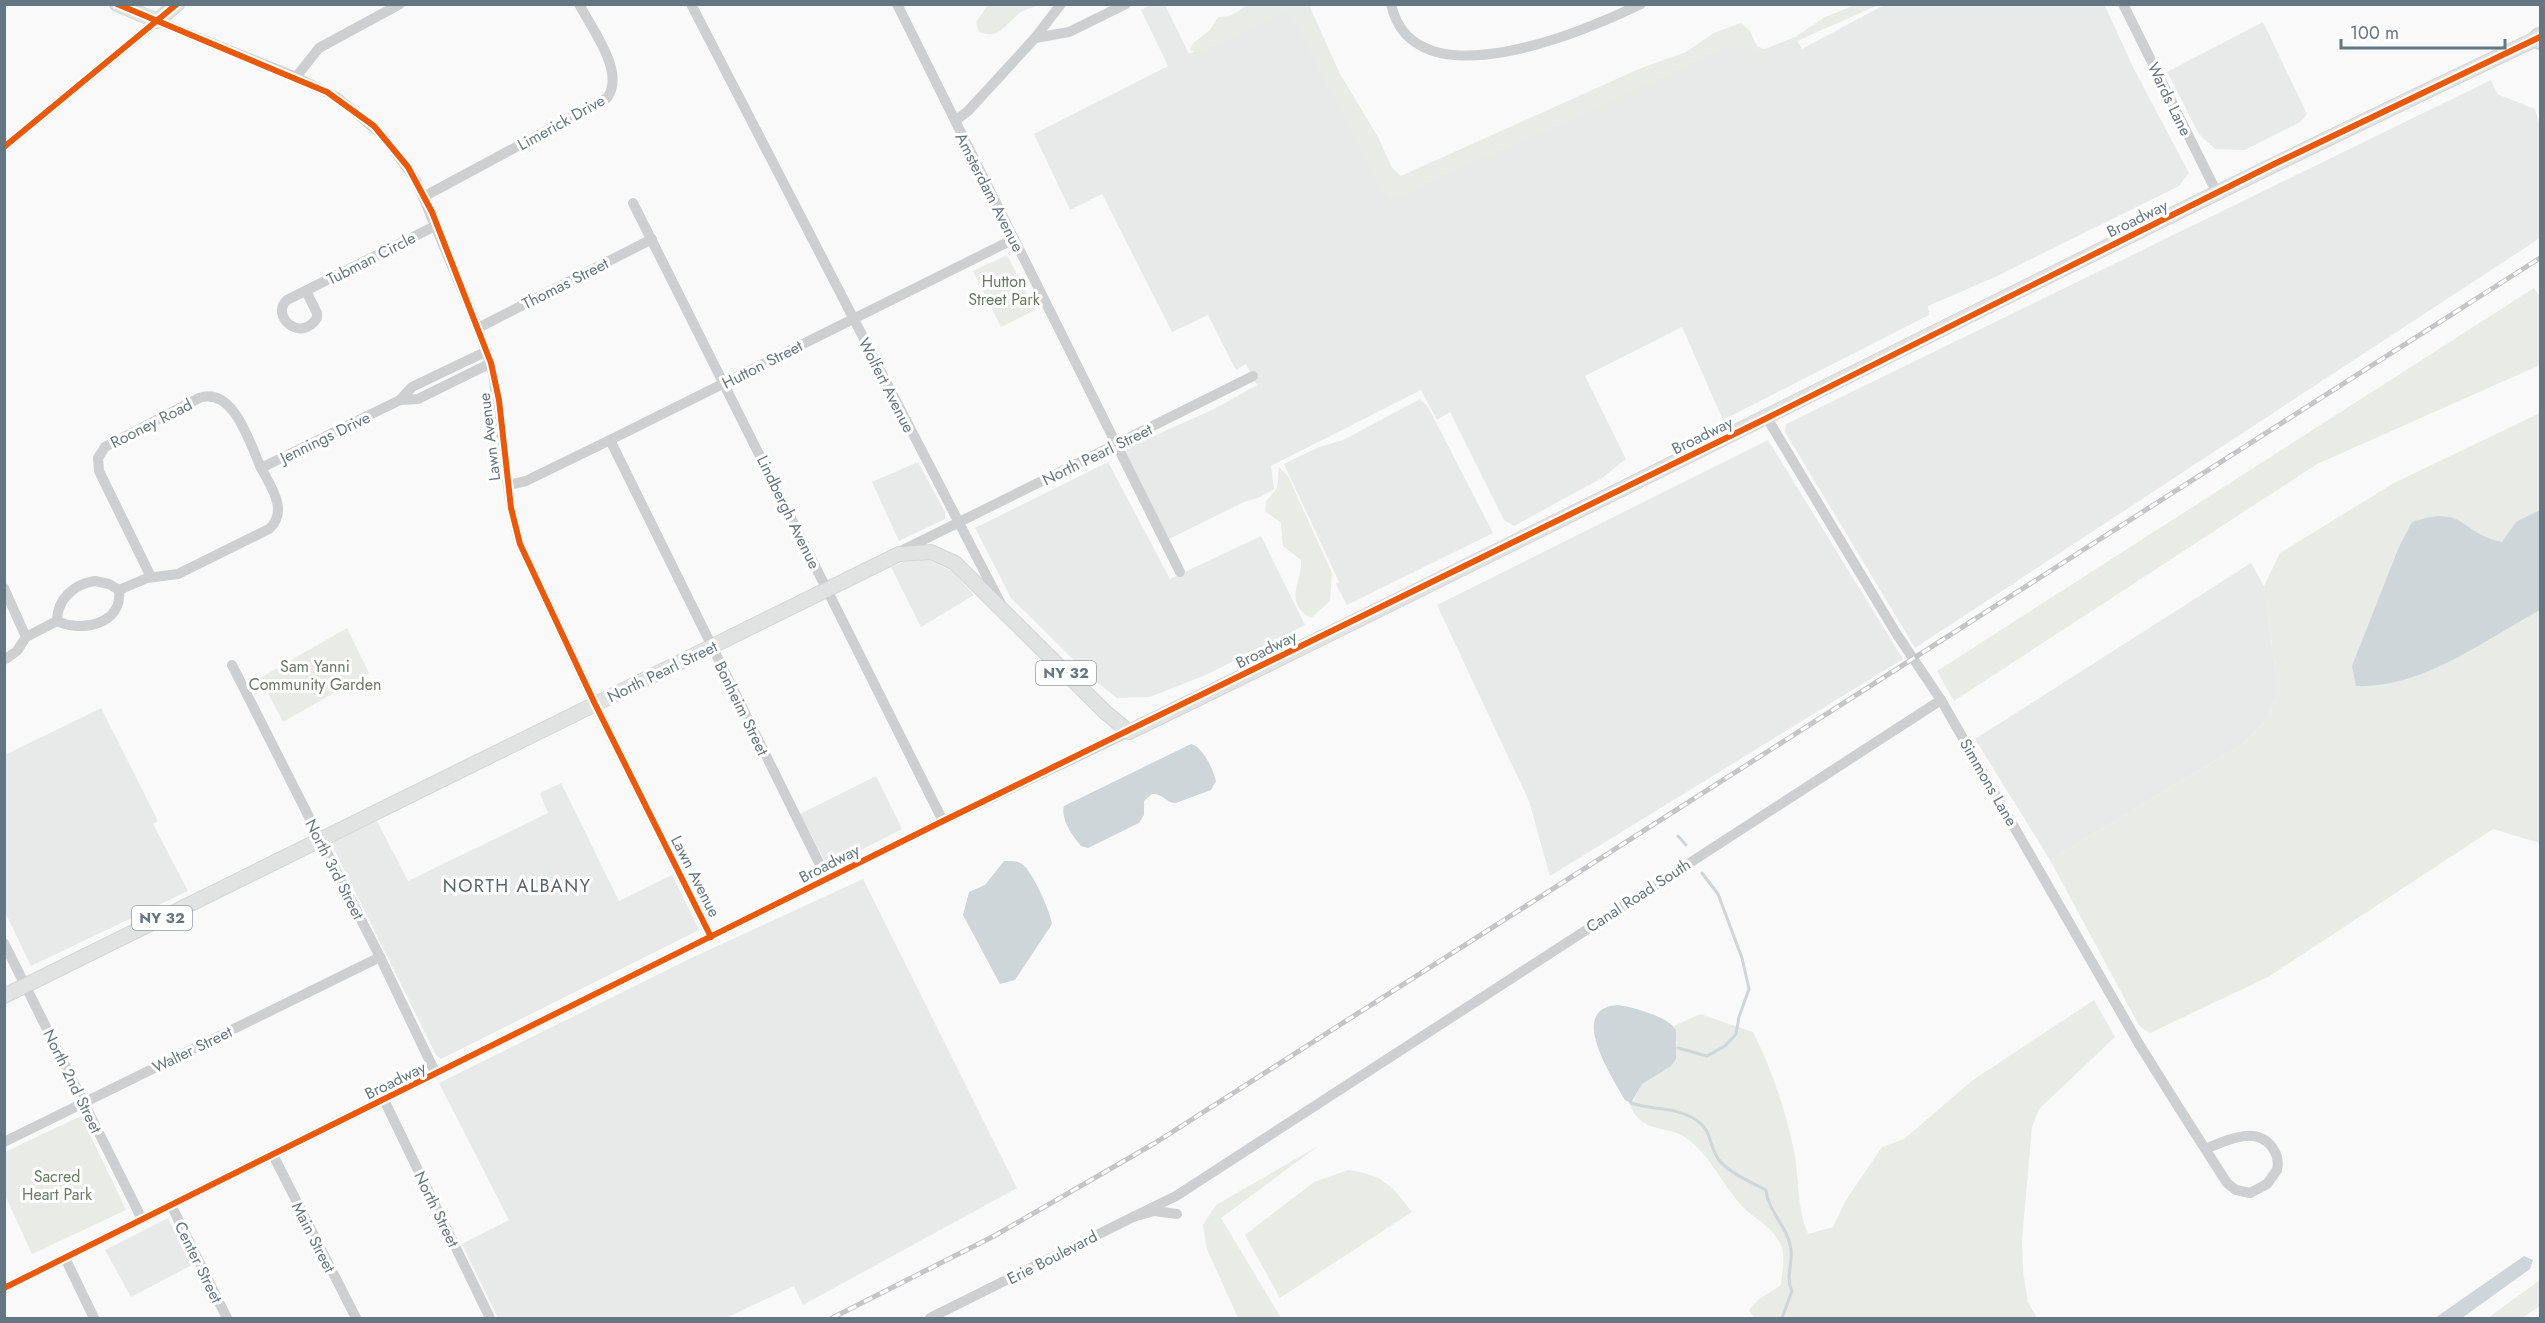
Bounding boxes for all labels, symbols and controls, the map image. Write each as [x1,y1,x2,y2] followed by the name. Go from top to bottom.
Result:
[2341,12,2504,50] scale bar
[2350,20,2399,46] text: 100 m
[2142,59,2197,140] street label: Wards Lane
[513,89,609,156] street label: Limerick Drive
[950,129,1030,256] street label: Amsterdam Avenue
[2103,193,2172,243] street label: Broadway
[323,226,420,291] street label: Tubman Circle
[518,252,613,315] street label: Thomas Street
[968,270,1041,311] park label: Hutton Street Park
[718,334,807,395] street label: Hutton Street
[853,334,920,437] street label: Wolfert Avenue
[473,391,506,482] street label: Lawn Avenue
[106,393,196,454] street label: Rooney Road
[275,406,374,470] street label: Jennings Drive
[1668,410,1737,460] street label: Broadway
[1038,418,1156,491] street label: North Pearl Street
[751,452,826,573] street label: Lindbergh Avenue
[1232,624,1301,674] street label: Broadway
[603,635,721,708] street label: North Pearl Street
[249,655,381,696] park label: Sam Yanni Community Garden
[709,657,774,759] street label: Bonheim Street
[1036,661,1096,685] road number: NY 32
[1954,734,2023,830] street label: Simmons Lane
[299,815,370,924] street label: North 3rd Street
[665,831,726,921] street label: Lawn Avenue
[795,838,864,889] street label: Broadway
[1581,853,1695,938] street label: Canal Road South
[443,873,591,899] district label: NORTH ALBANY
[132,906,192,930] road number: NY 32
[148,1020,236,1079] street label: Walter Street
[37,1025,108,1137] street label: North 2nd Street
[361,1055,430,1105] street label: Broadway
[22,1165,93,1206] park label: Sacred Heart Park
[408,1167,465,1251] street label: North Street
[286,1198,341,1277] street label: Main Street
[169,1218,228,1307] street label: Center Street
[1003,1225,1101,1290] street label: Erie Boulevard

